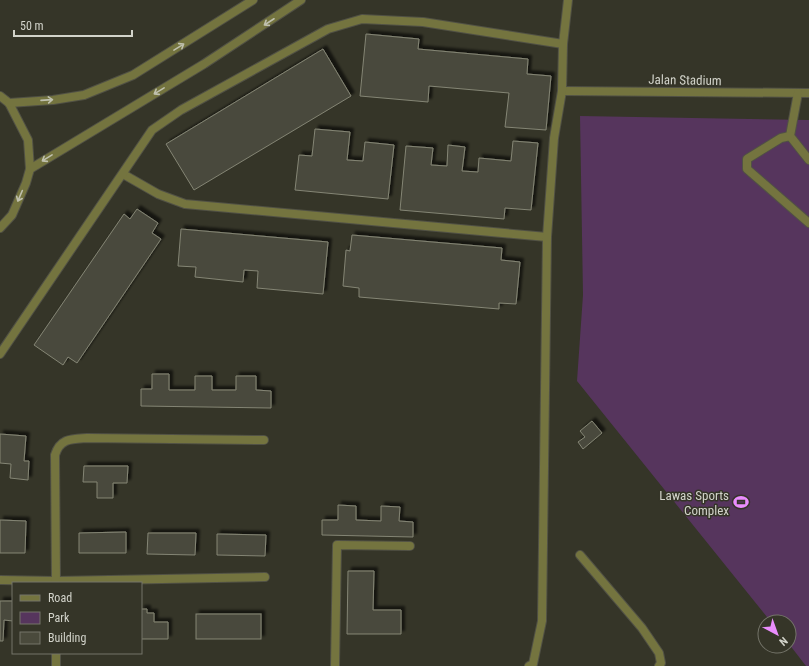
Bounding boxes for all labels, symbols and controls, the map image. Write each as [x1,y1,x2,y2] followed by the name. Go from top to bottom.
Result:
[14,12,132,38] scale bar
[263,18,274,26] one-way arrow
[20,19,44,33] text: 50 m
[173,42,185,50] one-way arrow
[648,72,722,88] street label: Jalan Stadium
[153,88,165,96] one-way arrow
[40,97,53,104] one-way arrow
[41,155,53,163] one-way arrow
[15,190,23,202] one-way arrow
[659,488,729,518] place label: Lawas Sports Complex
[732,493,750,511] sports icon: Lawas Sports Complex
[12,582,142,654] legend
[48,591,72,605] text: Road
[48,611,70,625] text: Park
[757,614,797,654] north arrow
[48,631,86,645] text: Building
[776,634,790,648] text: N

